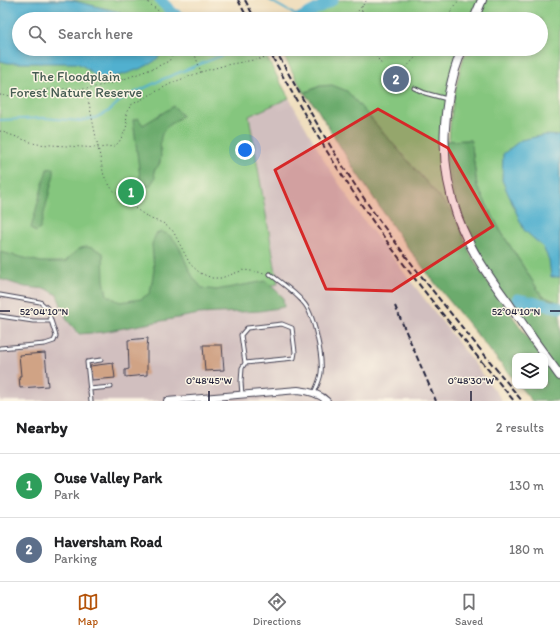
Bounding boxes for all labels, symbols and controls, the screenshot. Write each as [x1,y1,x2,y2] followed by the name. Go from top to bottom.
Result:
[12,12,548,56] search box
[26,23,48,45] icon: search
[58,25,133,43] text: Search here
[383,64,409,94] pin: 2
[10,68,143,101] park label: The Floodplain Forest Nature Reserve
[235,140,255,160] your location
[118,177,144,207] pin: 1
[20,305,69,318] text: 52°04'10"N
[492,305,541,318] text: 52°04'10"N
[512,353,548,389] map controls
[512,353,548,389] button: layers
[186,374,232,387] text: 0°48'45"W
[448,374,495,387] text: 0°48'30"W
[16,417,68,437] text: Nearby
[496,420,544,435] text: 2 results
[54,469,162,487] text: Ouse Valley Park
[26,478,32,493] text: 1
[509,478,544,493] text: 130 m
[54,487,80,502] text: Park
[54,533,162,551] text: Haversham Road
[26,542,32,557] text: 2
[509,542,544,557] text: 180 m
[54,551,97,566] text: Parking
[77,591,99,628] tab: Map
[253,591,301,628] tab: Directions
[455,591,483,628] tab: Saved

